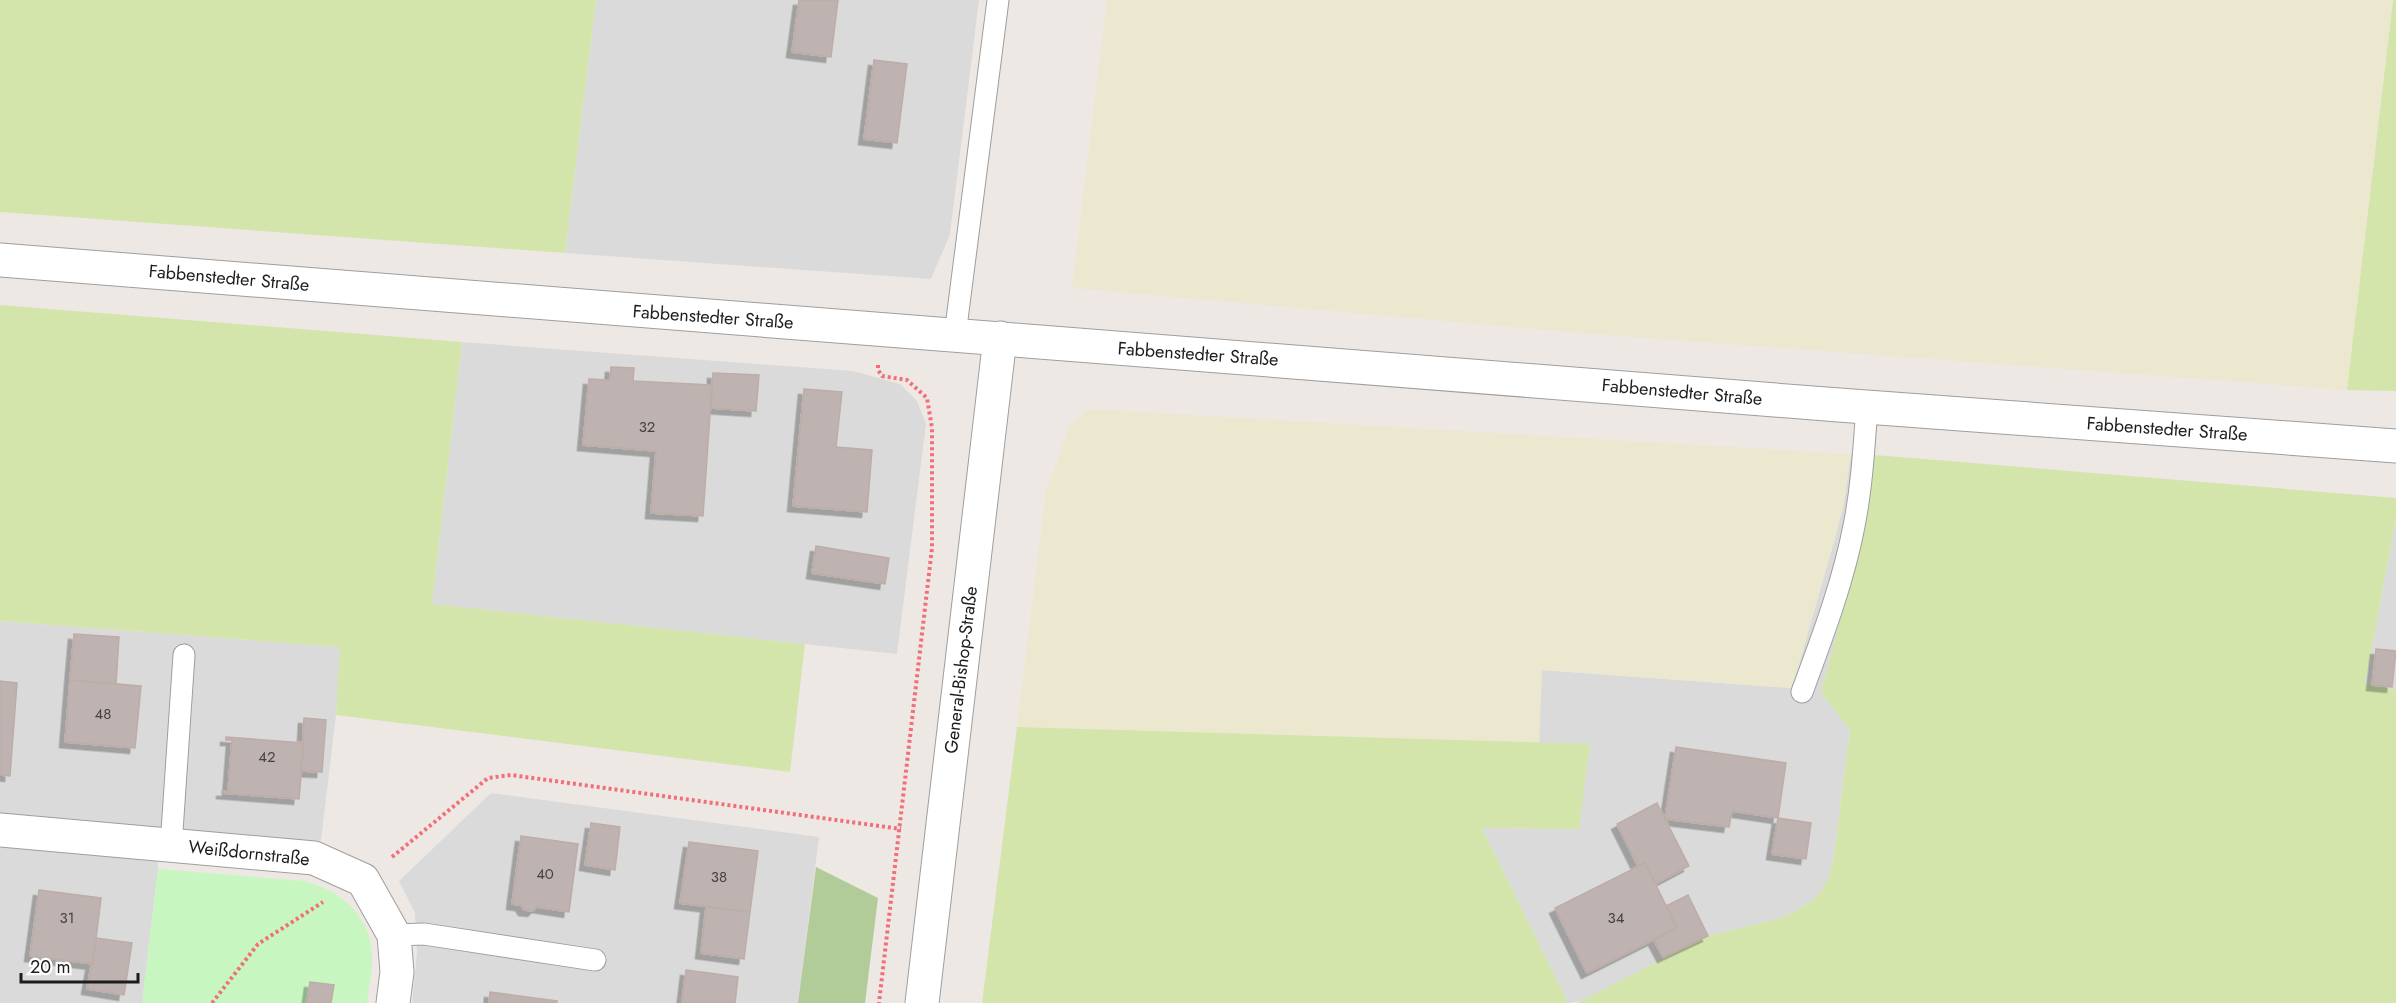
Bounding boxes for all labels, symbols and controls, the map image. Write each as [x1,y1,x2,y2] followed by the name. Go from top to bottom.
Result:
[148,258,310,298] street label: Fabbenstedter Straße
[632,298,794,336] street label: Fabbenstedter Straße
[1117,335,1279,373] street label: Fabbenstedter Straße
[1601,372,1763,412] street label: Fabbenstedter Straße
[2086,410,2248,448] street label: Fabbenstedter Straße
[639,416,655,438] house number: 32
[938,585,984,755] street label: General-Bishop-Straße
[95,703,111,725] house number: 48
[258,746,276,768] house number: 42
[187,834,311,872] street label: Weißdornstraße
[536,863,554,885] house number: 40
[711,866,727,888] house number: 38
[60,907,74,929] house number: 31
[1608,907,1625,929] house number: 34
[21,946,138,984] scale bar
[30,954,70,980] text: 20 m

